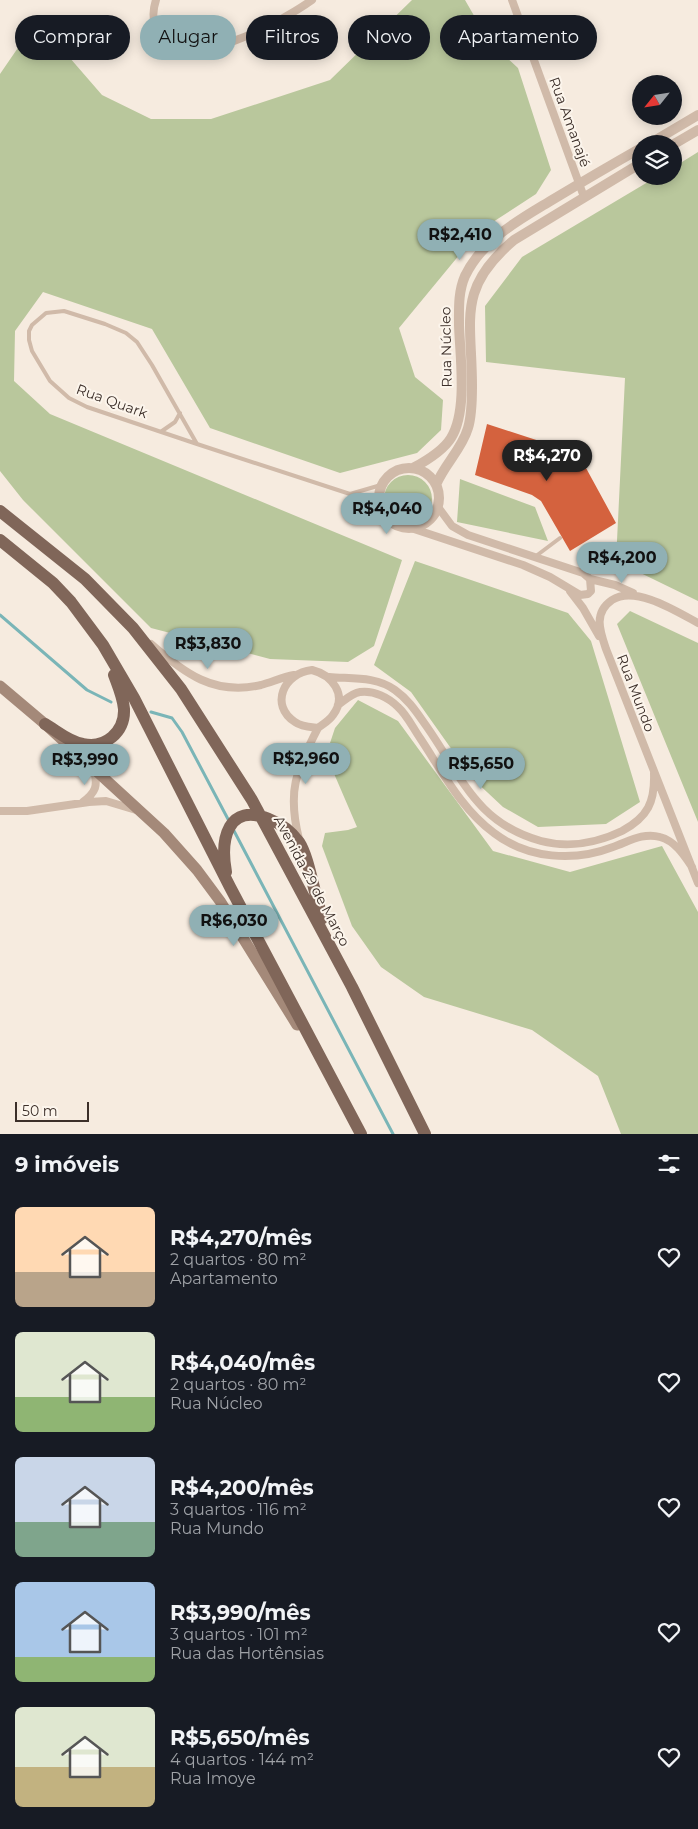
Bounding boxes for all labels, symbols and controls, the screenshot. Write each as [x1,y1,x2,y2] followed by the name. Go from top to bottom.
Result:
[15,15,130,60] chip: Comprar
[140,15,236,60] chip: Alugar
[246,15,338,60] chip: Filtros
[348,15,430,60] chip: Novo
[440,15,597,60] chip: Apartamento
[545,74,595,170] street label: Rua Amanajé
[632,75,682,125] north arrow
[632,75,682,185] map controls
[632,135,682,185] button: layers
[414,218,506,261] pin: R$2,410
[428,225,492,244] text: R$2,410
[436,306,456,388] street label: Rua Núcleo
[74,380,151,422] street label: Rua Quark
[501,440,593,482] pin: R$4,270
[513,446,581,465] text: R$4,270
[341,492,433,535] pin: R$4,040
[352,499,422,518] text: R$4,040
[576,542,668,584] pin: R$4,200
[588,548,657,567] text: R$4,200
[162,628,254,670] pin: R$3,830
[175,634,241,653] text: R$3,830
[613,652,659,735] street label: Rua Mundo
[260,742,352,785] pin: R$2,960
[39,744,131,786] pin: R$3,990
[435,748,527,790] pin: R$5,650
[272,749,340,768] text: R$2,960
[52,750,118,769] text: R$3,990
[448,754,514,773] text: R$5,650
[270,813,354,950] street label: Avenida 29 de Março
[188,904,280,947] pin: R$6,030
[200,911,268,930] text: R$6,030
[15,1099,89,1122] scale bar
[22,1102,58,1120] text: 50 m
[655,1150,683,1178] icon: filters
[15,1152,119,1177] text: 9 imóveis
[170,1225,312,1250] text: R$4,270/mês
[55,1227,115,1287] icon: home
[655,1243,683,1271] icon: heart
[170,1250,306,1269] text: 2 quartos · 80 m²
[170,1269,278,1288] text: Apartamento
[170,1350,315,1375] text: R$4,040/mês
[55,1352,115,1412] icon: home
[655,1368,683,1396] icon: heart
[170,1375,306,1394] text: 2 quartos · 80 m²
[170,1394,263,1413] text: Rua Núcleo
[170,1475,314,1500] text: R$4,200/mês
[55,1477,115,1537] icon: home
[655,1493,683,1521] icon: heart
[170,1500,307,1519] text: 3 quartos · 116 m²
[170,1519,264,1538] text: Rua Mundo
[170,1600,311,1625] text: R$3,990/mês
[55,1602,115,1662] icon: home
[655,1618,683,1646] icon: heart
[170,1625,308,1644] text: 3 quartos · 101 m²
[170,1644,324,1663] text: Rua das Hortênsias
[170,1725,310,1750] text: R$5,650/mês
[55,1727,115,1787] icon: home
[655,1743,683,1771] icon: heart
[170,1750,314,1769] text: 4 quartos · 144 m²
[170,1769,256,1788] text: Rua Imoye

